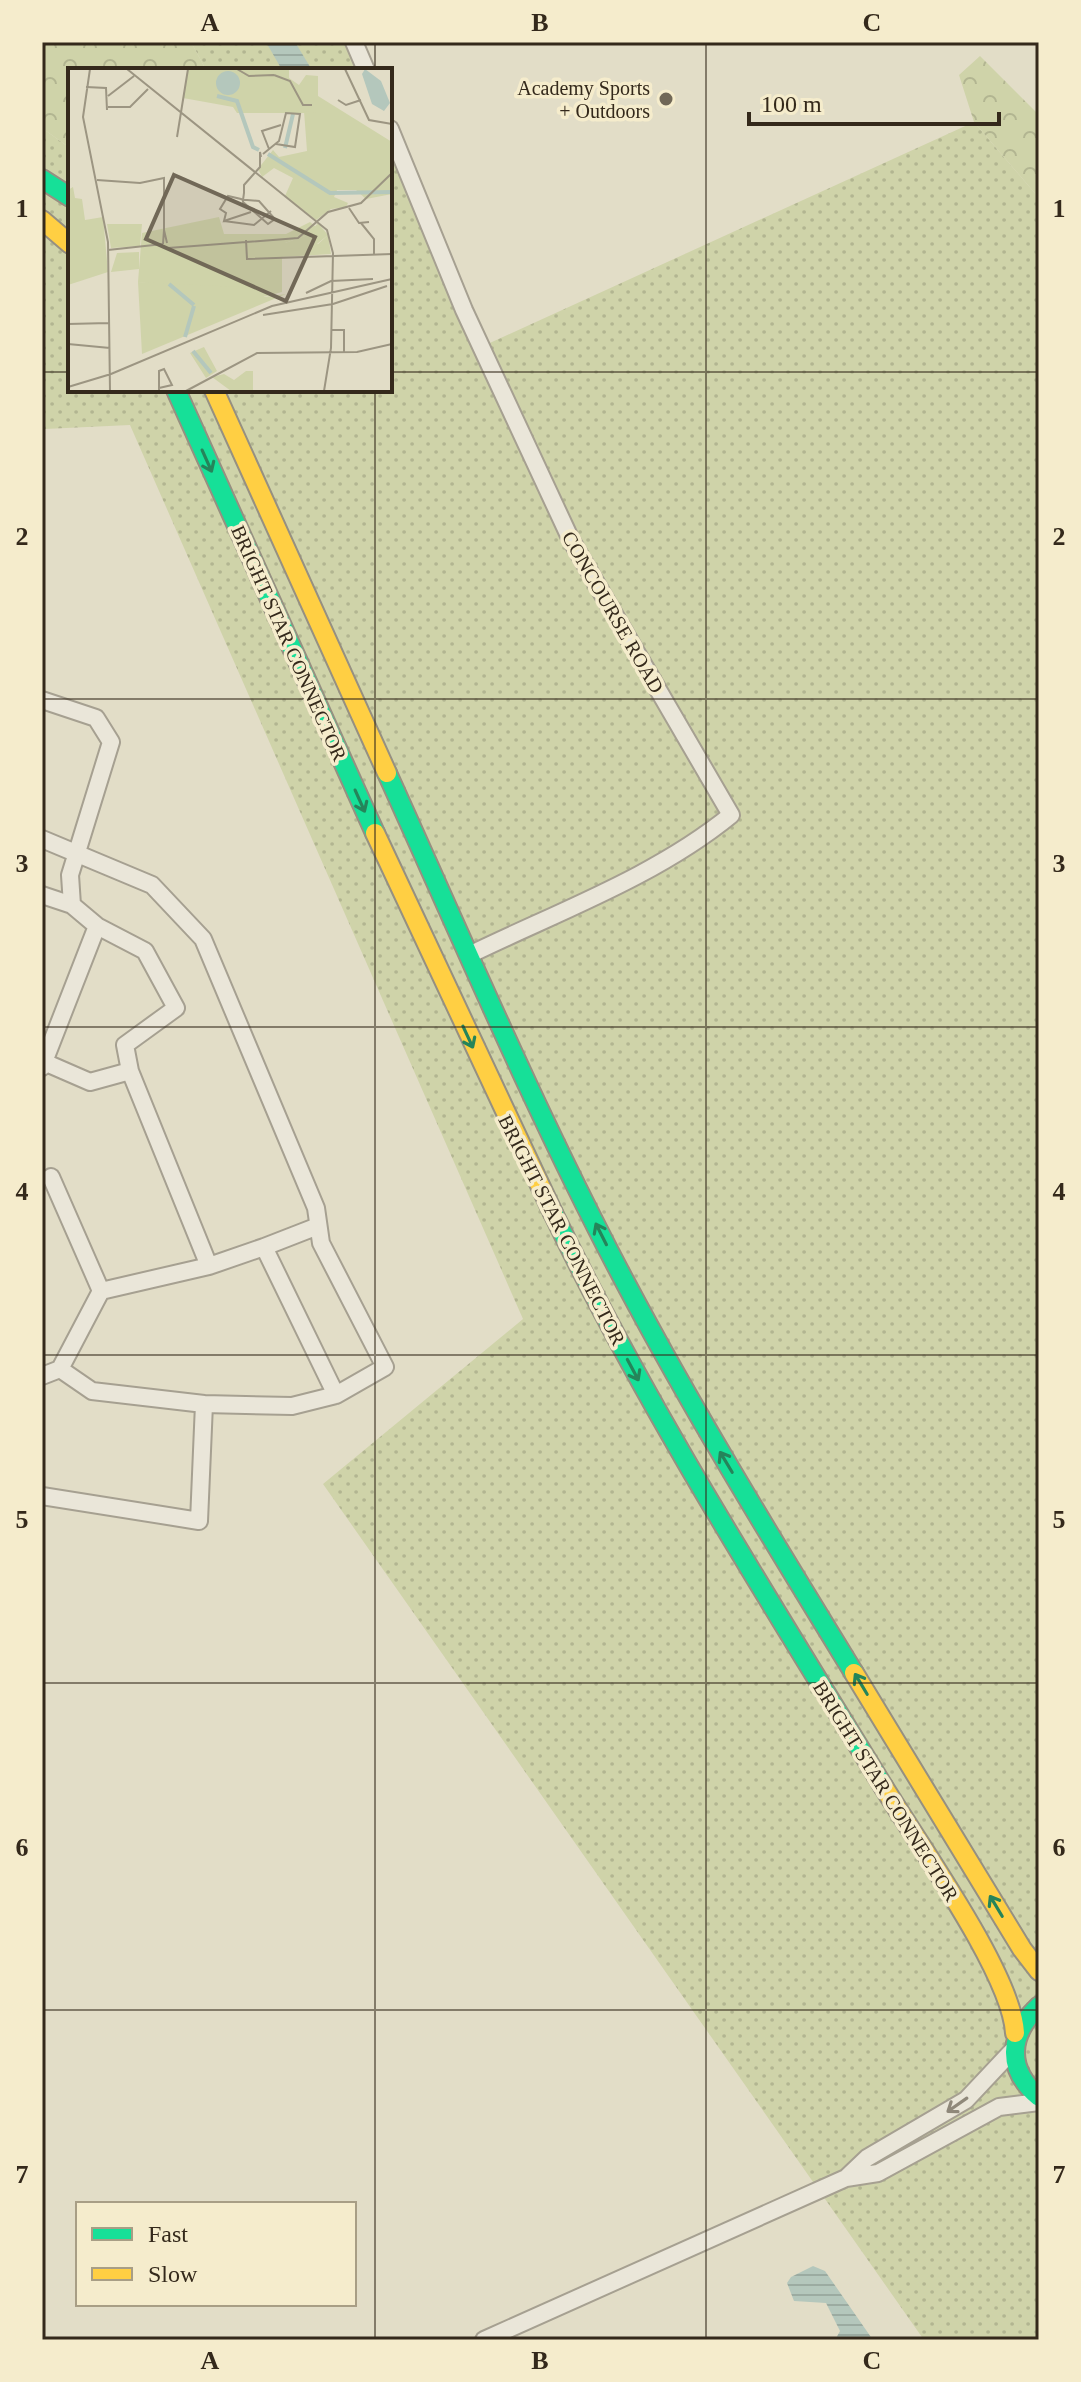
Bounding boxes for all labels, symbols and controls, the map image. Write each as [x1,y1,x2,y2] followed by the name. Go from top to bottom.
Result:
[201,8,220,37] text: A
[531,8,549,37] text: B
[863,8,881,37] text: C
[68,68,392,392] inset map
[749,76,999,126] scale bar
[517,77,650,122] place label: Academy Sports + Outdoors
[657,90,675,108] marker: Academy Sports + Outdoors
[761,91,822,117] text: 100 m
[16,194,29,223] text: 1
[1053,194,1066,223] text: 1
[200,449,215,473] one-way arrow
[16,522,29,551] text: 2
[227,522,351,765] street label: BRIGHT STAR CONNECTOR
[1053,522,1066,551] text: 2
[558,527,668,697] street label: CONCOURSE ROAD
[353,788,368,812] one-way arrow
[16,849,29,878] text: 3
[1053,849,1066,878] text: 3
[461,1025,476,1049] one-way arrow
[494,1111,630,1349] street label: BRIGHT STAR CONNECTOR
[16,1177,29,1206] text: 4
[1053,1177,1066,1206] text: 4
[592,1223,608,1247] one-way arrow
[626,1358,641,1382] one-way arrow
[717,1451,733,1474] one-way arrow
[16,1505,29,1534] text: 5
[1053,1505,1066,1534] text: 5
[852,1673,868,1696] one-way arrow
[809,1677,963,1906] street label: BRIGHT STAR CONNECTOR
[16,1833,29,1862] text: 6
[1053,1833,1066,1862] text: 6
[987,1895,1003,1918] one-way arrow
[946,2097,968,2114] one-way arrow
[16,2160,29,2189] text: 7
[1053,2160,1066,2189] text: 7
[76,2202,356,2306] legend
[148,2221,188,2247] text: Fast
[148,2261,198,2287] text: Slow
[201,2346,220,2375] text: A
[531,2346,549,2375] text: B
[863,2346,881,2375] text: C

